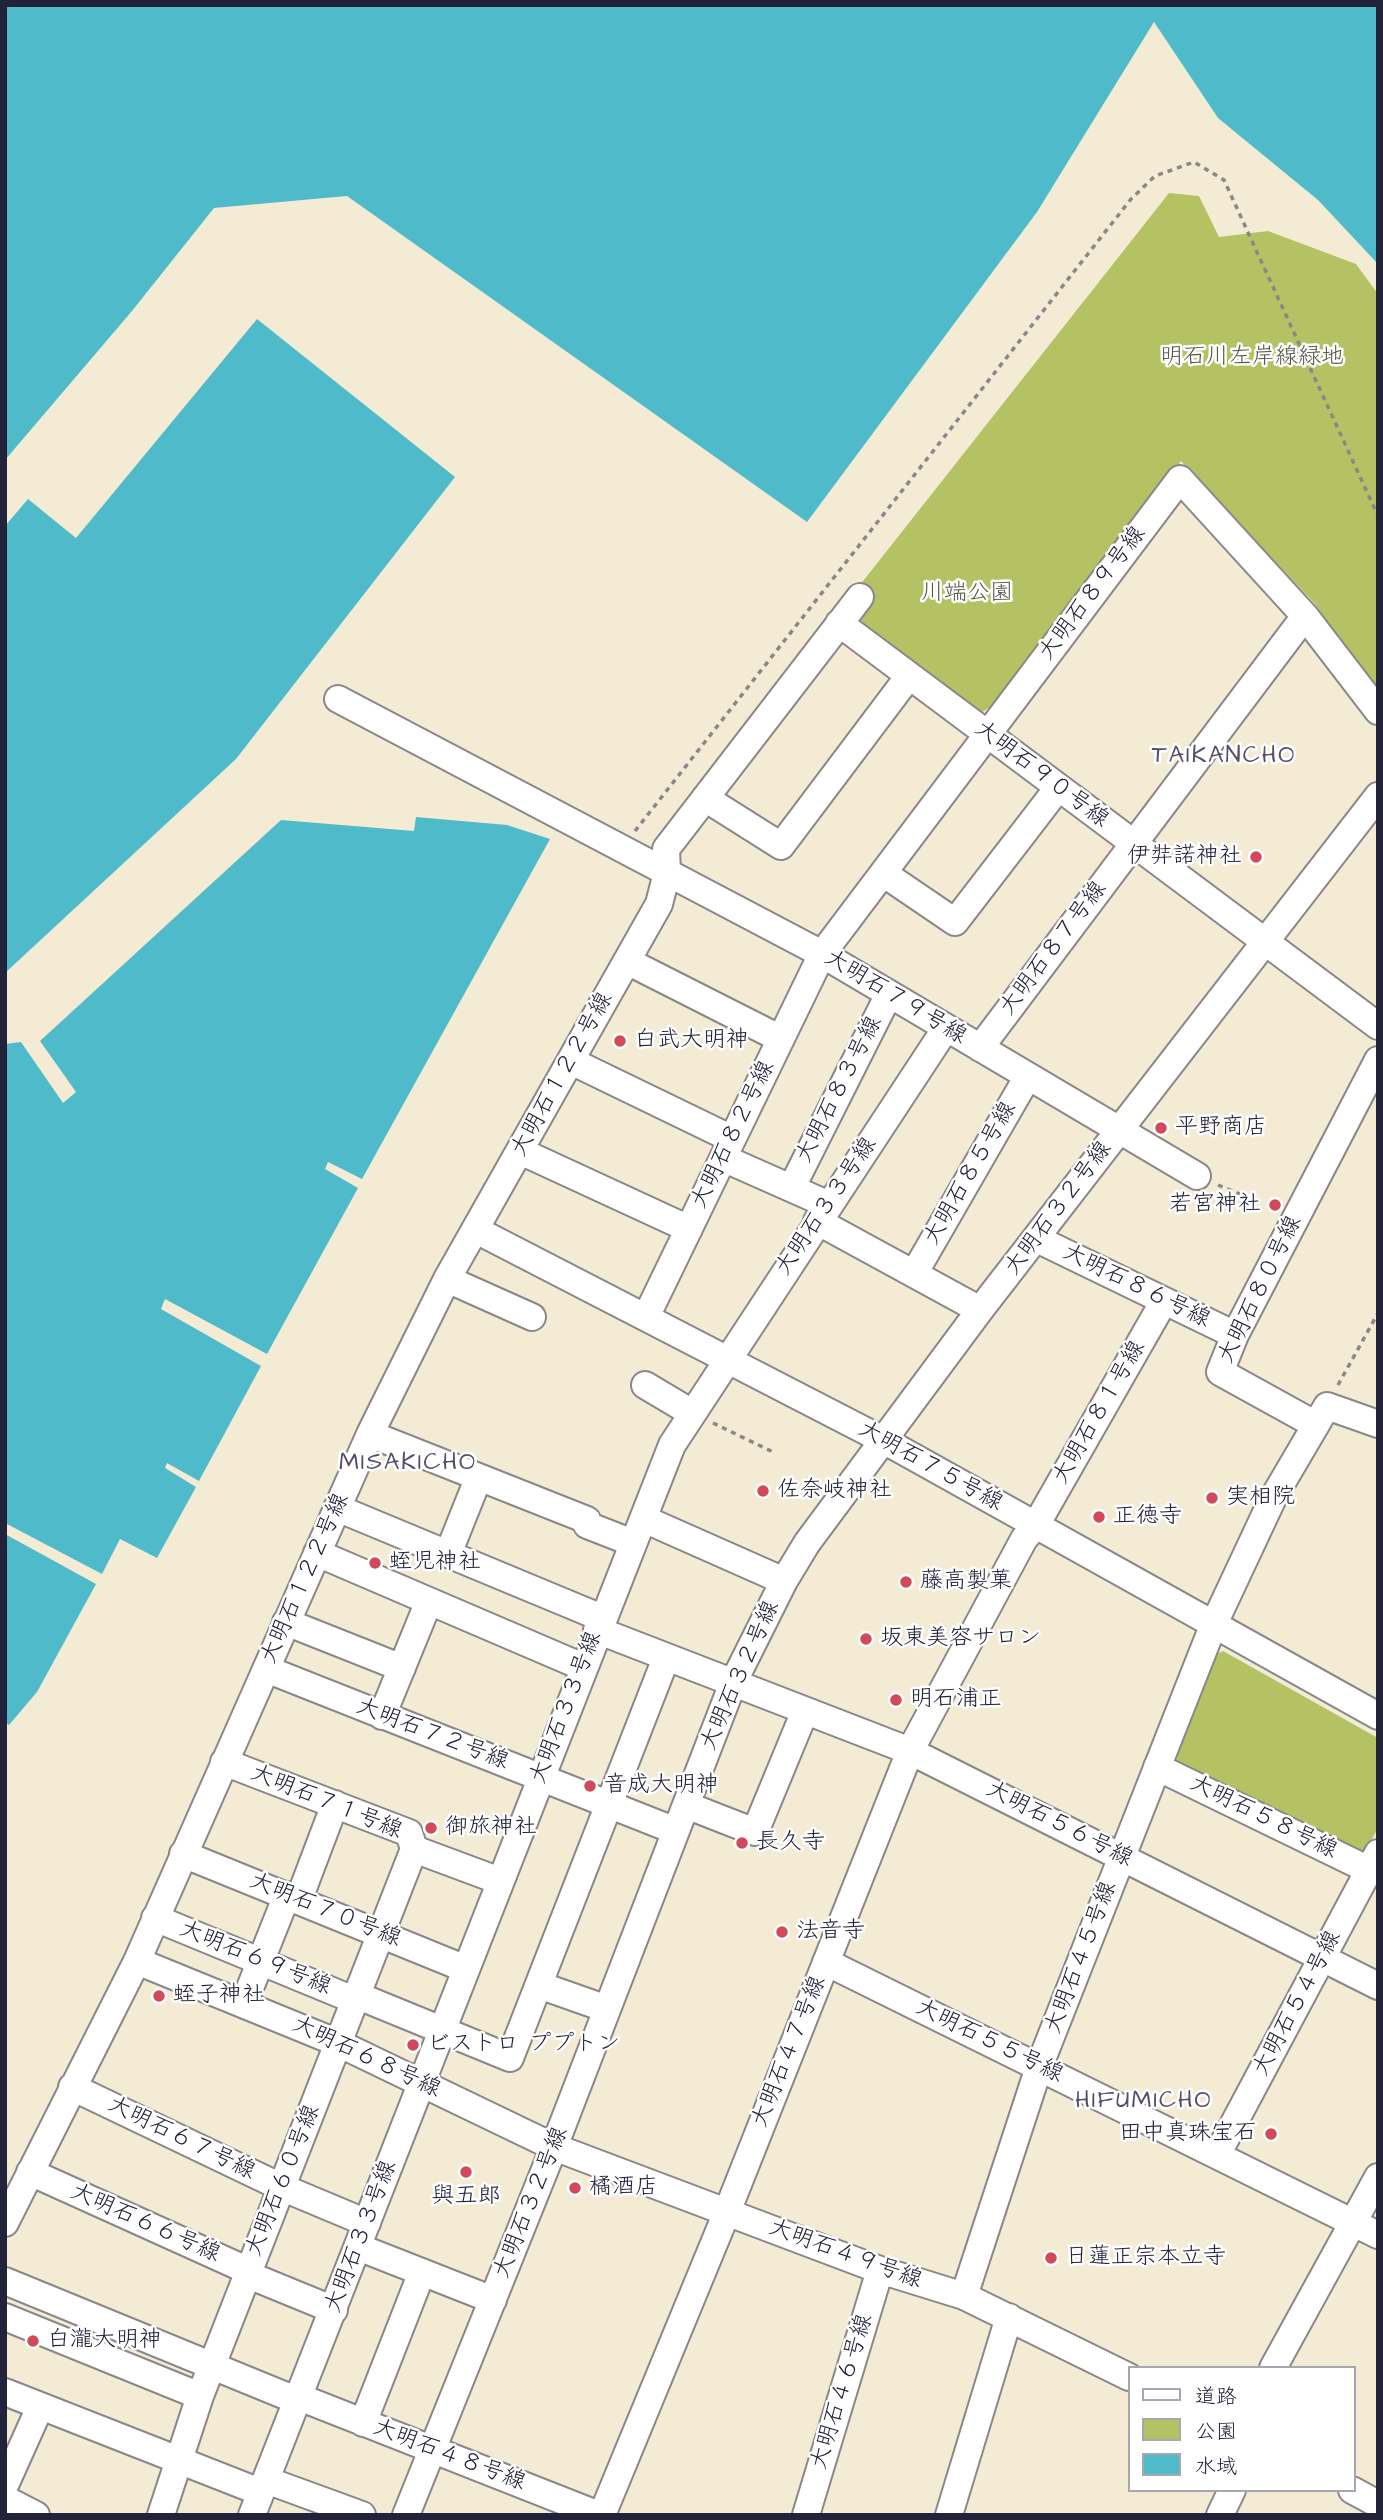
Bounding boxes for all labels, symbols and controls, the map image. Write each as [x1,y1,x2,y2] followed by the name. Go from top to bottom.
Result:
[1160,344,1344,372] park label: 明石川左岸線緑地
[1034,521,1152,667] street label: 大明石８９号線
[921,580,1013,608] park label: 川端公園
[968,716,1114,834] street label: 大明石９０号線
[1153,743,1295,771] district label: TAIKANCHO
[1127,843,1242,871] place label: 伊弉諾神社
[1248,849,1264,865] marker: 伊弉諾神社
[995,876,1113,1022] street label: 大明石８７号線
[819,945,971,1051] street label: 大明石７９号線
[506,988,620,1162] street label: 大明石１２２号線
[791,1012,889,1168] street label: 大明石８３号線
[634,1027,749,1055] place label: 白武大明神
[612,1033,628,1049] marker: 白武大明神
[686,1057,782,1213] street label: 大明石８２号線
[919,1097,1023,1251] street label: 大明石８５号線
[1175,1114,1267,1142] place label: 平野商店
[1153,1120,1169,1136] marker: 平野商店
[771,1133,883,1281] street label: 大明石３３号線
[1000,1136,1118,1282] street label: 大明石３２号線
[1169,1191,1261,1219] place label: 若宮神社
[1267,1197,1283,1213] marker: 若宮神社
[1213,1212,1309,1368] street label: 大明石８０号線
[1058,1239,1214,1335] street label: 大明石８６号線
[1048,1336,1152,1490] street label: 大明石８１号線
[853,1416,1007,1518] street label: 大明石７５号線
[340,1450,476,1478] district label: MISAKICHO
[777,1477,892,1505] place label: 佐奈岐神社
[755,1483,771,1499] marker: 佐奈岐神社
[1226,1484,1295,1512] place label: 実相院
[256,1489,356,1669] street label: 大明石１２２号線
[1204,1490,1220,1506] marker: 実相院
[1113,1503,1182,1531] place label: 正徳寺
[1091,1509,1107,1525] marker: 正徳寺
[389,1549,481,1577] place label: 蛭児神社
[367,1555,383,1571] marker: 蛭児神社
[920,1568,1012,1596] place label: 藤高製菓
[898,1574,914,1590] marker: 藤高製菓
[696,1597,786,1755] street label: 大明石３２号線
[880,1625,1041,1653] place label: 坂東美容サロン
[525,1628,609,1788] street label: 大明石３３号線
[858,1631,874,1647] marker: 坂東美容サロン
[910,1686,1002,1714] place label: 明石浦正
[888,1692,904,1708] marker: 明石浦正
[352,1693,512,1777] street label: 大明石７２号線
[246,1760,406,1846] street label: 大明石７１号線
[1185,1770,1341,1866] street label: 大明石５８号線
[604,1772,719,1800] place label: 音成大明神
[981,1776,1137,1874] street label: 大明石５６号線
[582,1778,598,1794] marker: 音成大明神
[445,1814,537,1842] place label: 御旅神社
[423,1820,439,1836] marker: 御旅神社
[756,1829,825,1857] place label: 長久寺
[734,1835,750,1851] marker: 長久寺
[245,1868,405,1954] street label: 大明石７０号線
[1040,1878,1124,2038] street label: 大明石４５号線
[175,1916,335,2002] street label: 大明石６９号線
[796,1918,865,1946] place label: 法音寺
[774,1924,790,1940] marker: 法音寺
[1248,1926,1348,2082] street label: 大明石５４号線
[747,1972,833,2132] street label: 大明石４７号線
[173,1982,265,2010] place label: 蛭子神社
[151,1988,167,2004] marker: 蛭子神社
[911,1994,1067,2090] street label: 大明石５５号線
[287,2011,445,2105] street label: 大明石６８号線
[427,2031,620,2059] place label: ビストロ ププトン
[405,2037,421,2053] marker: ビストロ ププトン
[1076,2088,1212,2116] district label: HIFUMICHO
[103,2091,259,2187] street label: 大明石６７号線
[241,2101,327,2261] street label: 大明石６０号線
[1119,2120,1257,2148] place label: 田中真珠宝石
[489,2123,575,2283] street label: 大明石３２号線
[1263,2126,1279,2142] marker: 田中真珠宝石
[320,2157,404,2317] street label: 大明石３３号線
[458,2164,474,2180] marker: 與五郎
[589,2174,658,2202] place label: 橘酒店
[66,2179,224,2269] street label: 大明石６６号線
[567,2180,583,2196] marker: 橘酒店
[432,2183,500,2211] place label: 與五郎
[765,2214,925,2296] street label: 大明石４９号線
[1065,2244,1226,2272] place label: 日蓮正宗本立寺
[1043,2250,1059,2266] marker: 日蓮正宗本立寺
[806,2311,880,2473] street label: 大明石４６号線
[47,2327,162,2355] place label: 白瀧大明神
[25,2333,41,2349] marker: 白瀧大明神
[1128,2366,1355,2492] legend
[1195,2382,1237,2411] text: 道路
[369,2414,529,2498] street label: 大明石４８号線
[1195,2417,1237,2446] text: 公園
[1195,2452,1237,2481] text: 水域

